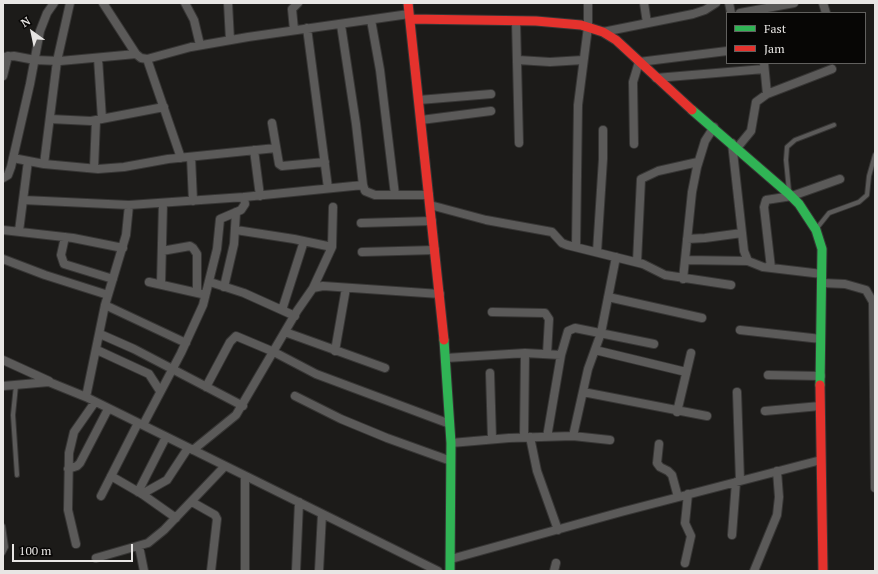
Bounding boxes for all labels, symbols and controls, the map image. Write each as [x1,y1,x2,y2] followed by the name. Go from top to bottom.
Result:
[12,12,52,52] north arrow
[726,12,866,64] legend
[18,14,33,30] text: N
[764,21,786,36] text: Fast
[764,41,785,56] text: Jam
[14,536,135,562] scale bar
[19,543,51,558] text: 100 m

